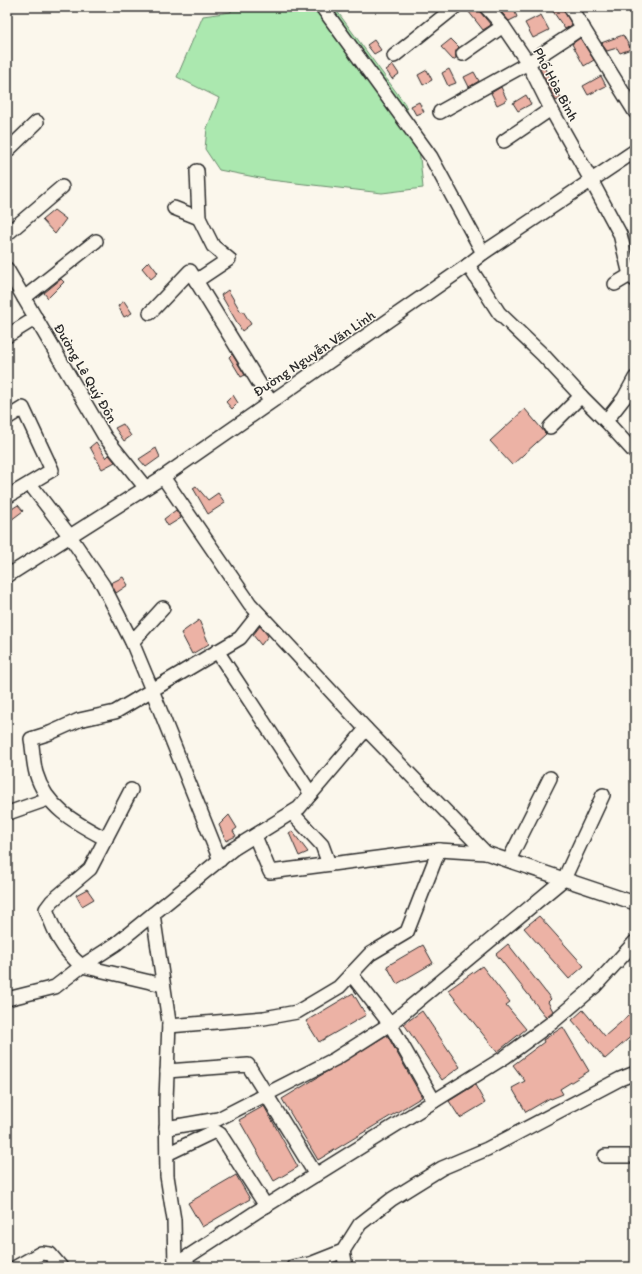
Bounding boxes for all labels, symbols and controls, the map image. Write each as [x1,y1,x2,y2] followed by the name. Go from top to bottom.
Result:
[529,45,582,124] street label: Phố Hòa Bình
[250,306,379,401] street label: Đường Nguyễn Văn Linh
[50,320,121,426] street label: Đường Lê Quý Đôn

